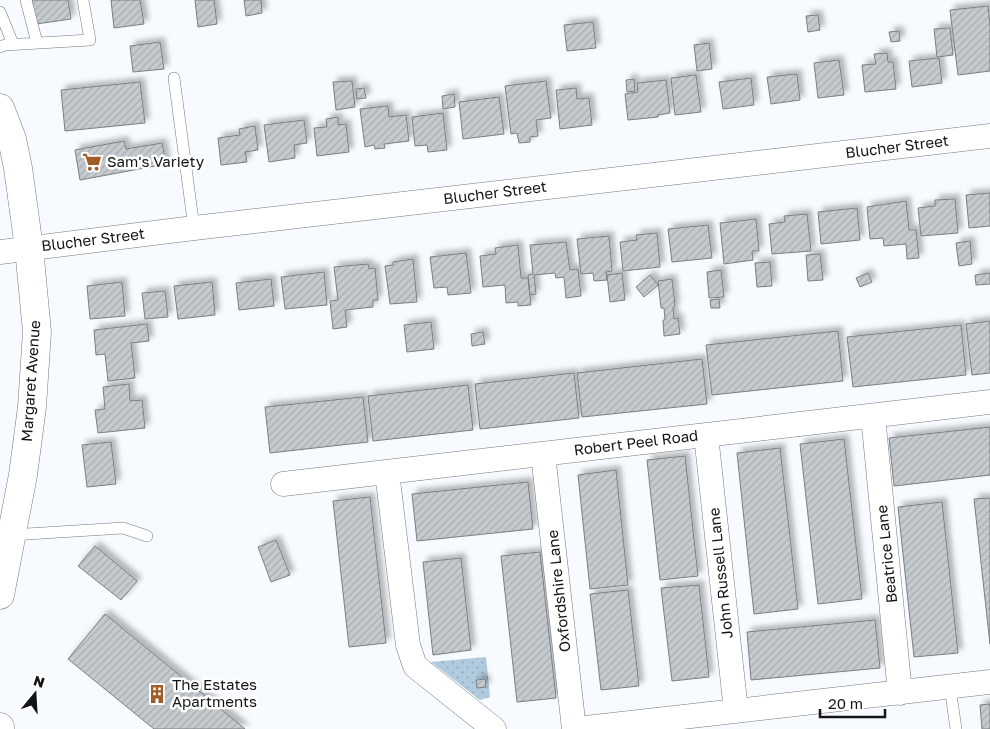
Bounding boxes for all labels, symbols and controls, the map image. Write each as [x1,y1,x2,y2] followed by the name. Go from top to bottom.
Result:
[844,131,950,161] street label: Blucher Street
[81,151,103,173] supermarket icon: Sam's Variety
[107,152,205,170] place label: Sam's Variety
[442,177,548,207] street label: Blucher Street
[40,224,146,254] street label: Blucher Street
[17,319,43,442] street label: Margaret Avenue
[573,425,699,459] street label: Robert Peel Road
[872,504,900,604] street label: Beatrice Lane
[704,506,736,639] street label: John Russell Lane
[543,529,573,653] street label: Oxfordshire Lane
[10,669,60,719] north arrow
[31,671,47,691] text: N
[172,675,257,710] place label: The Estates Apartments
[146,683,168,705] building icon: The Estates Apartments
[820,686,885,718] scale bar
[828,694,863,712] text: 20 m

